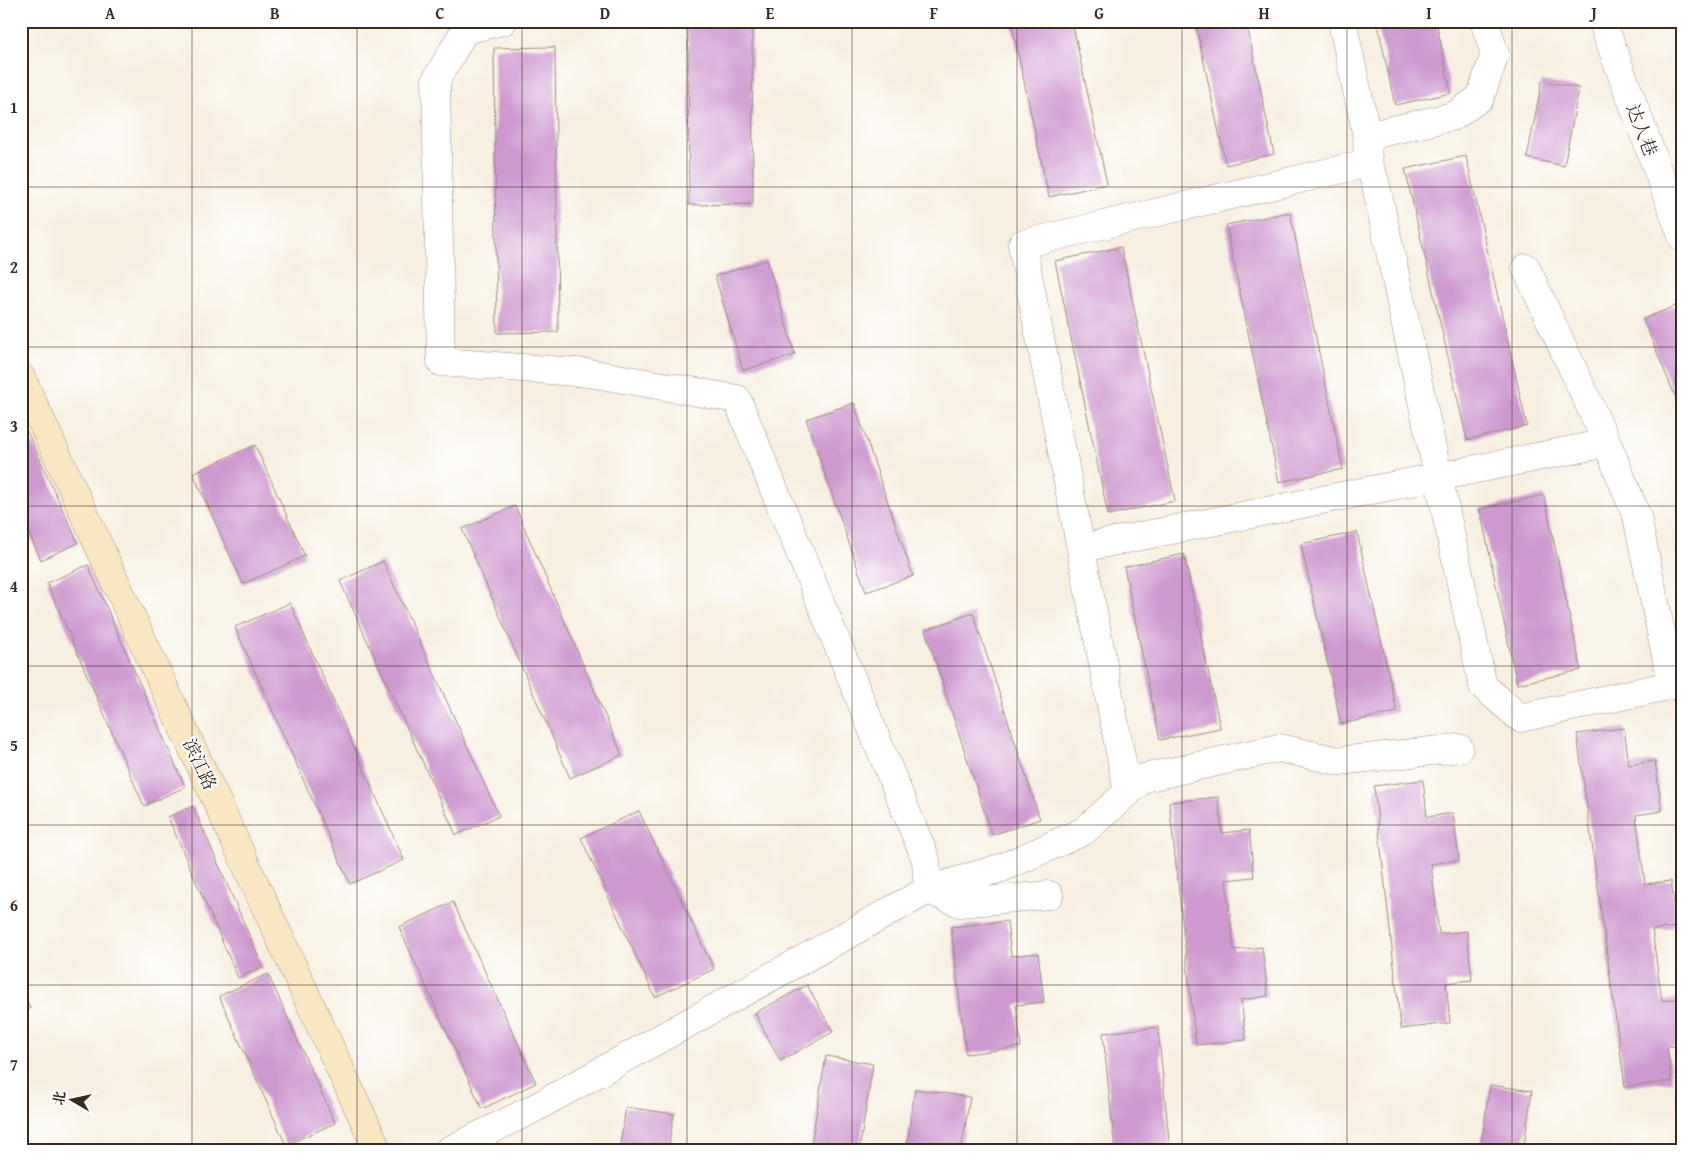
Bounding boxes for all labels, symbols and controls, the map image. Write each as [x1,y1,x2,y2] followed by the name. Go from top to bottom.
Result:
[105,1,116,25] text: A
[270,1,280,25] text: B
[435,1,445,25] text: C
[600,1,610,25] text: D
[766,1,775,25] text: E
[930,1,938,25] text: F
[1094,1,1104,25] text: G
[1258,1,1270,25] text: H
[1426,1,1432,25] text: I
[1588,1,1597,25] text: J
[10,95,18,119] text: 1
[1620,100,1664,160] street label: 达人巷
[10,255,18,279] text: 2
[10,414,18,438] text: 3
[10,574,18,598] text: 4
[10,733,18,757] text: 5
[176,734,224,794] street label: 滨江路
[10,893,18,917] text: 6
[10,1052,18,1076] text: 7
[48,1074,98,1124] north arrow
[48,1089,70,1106] text: 北

